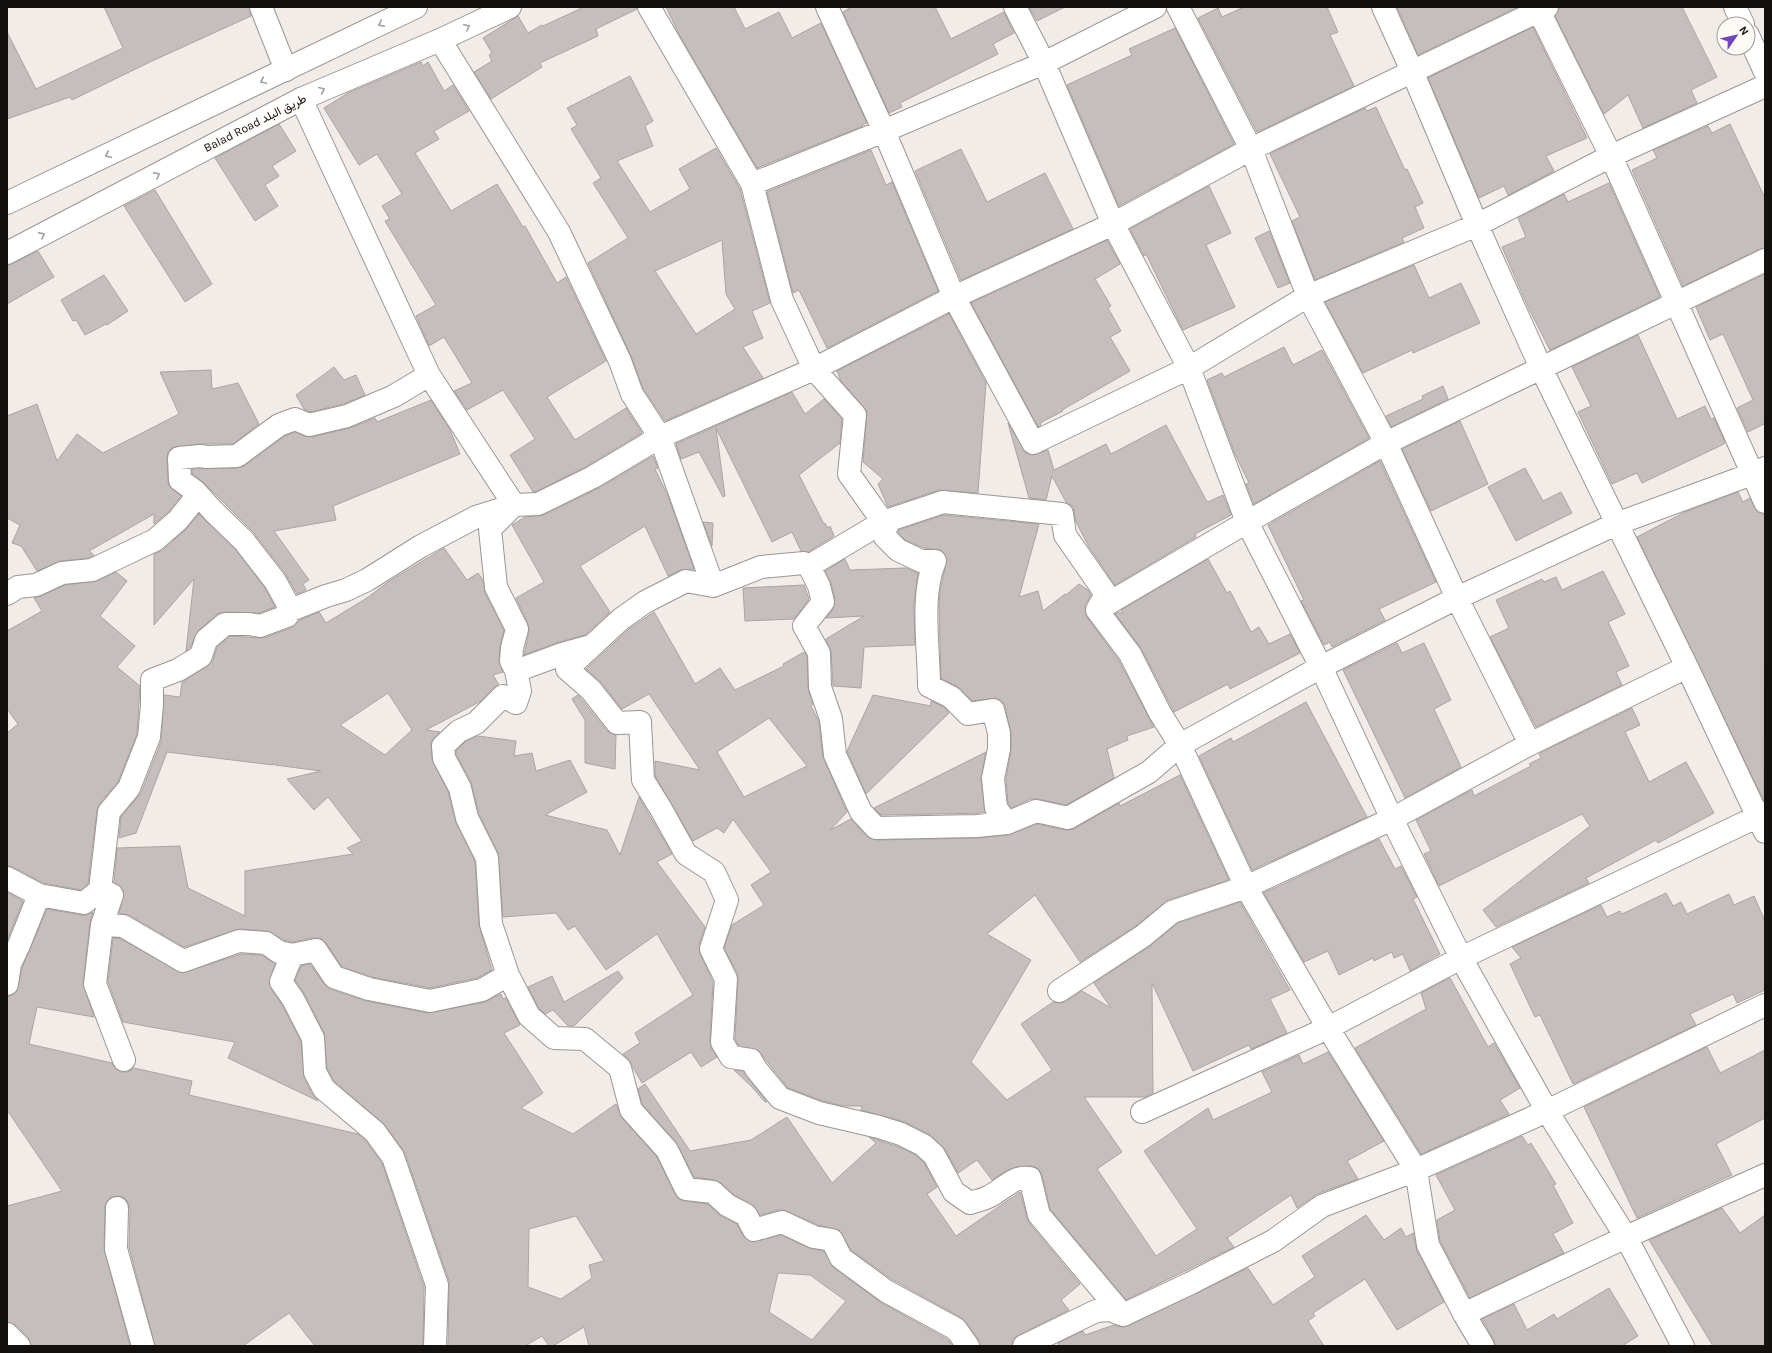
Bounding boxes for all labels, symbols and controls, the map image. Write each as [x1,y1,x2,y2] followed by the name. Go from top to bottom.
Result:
[1716,16,1756,56] north arrow
[377,19,385,27] one-way arrow
[1736,24,1751,38] text: N
[463,25,471,32] one-way arrow
[260,76,268,84] one-way arrow
[318,87,326,95] one-way arrow
[201,91,309,156] street label: Balad Road طريق البلد
[105,150,112,158] one-way arrow
[153,172,160,179] one-way arrow
[37,232,45,240] one-way arrow

